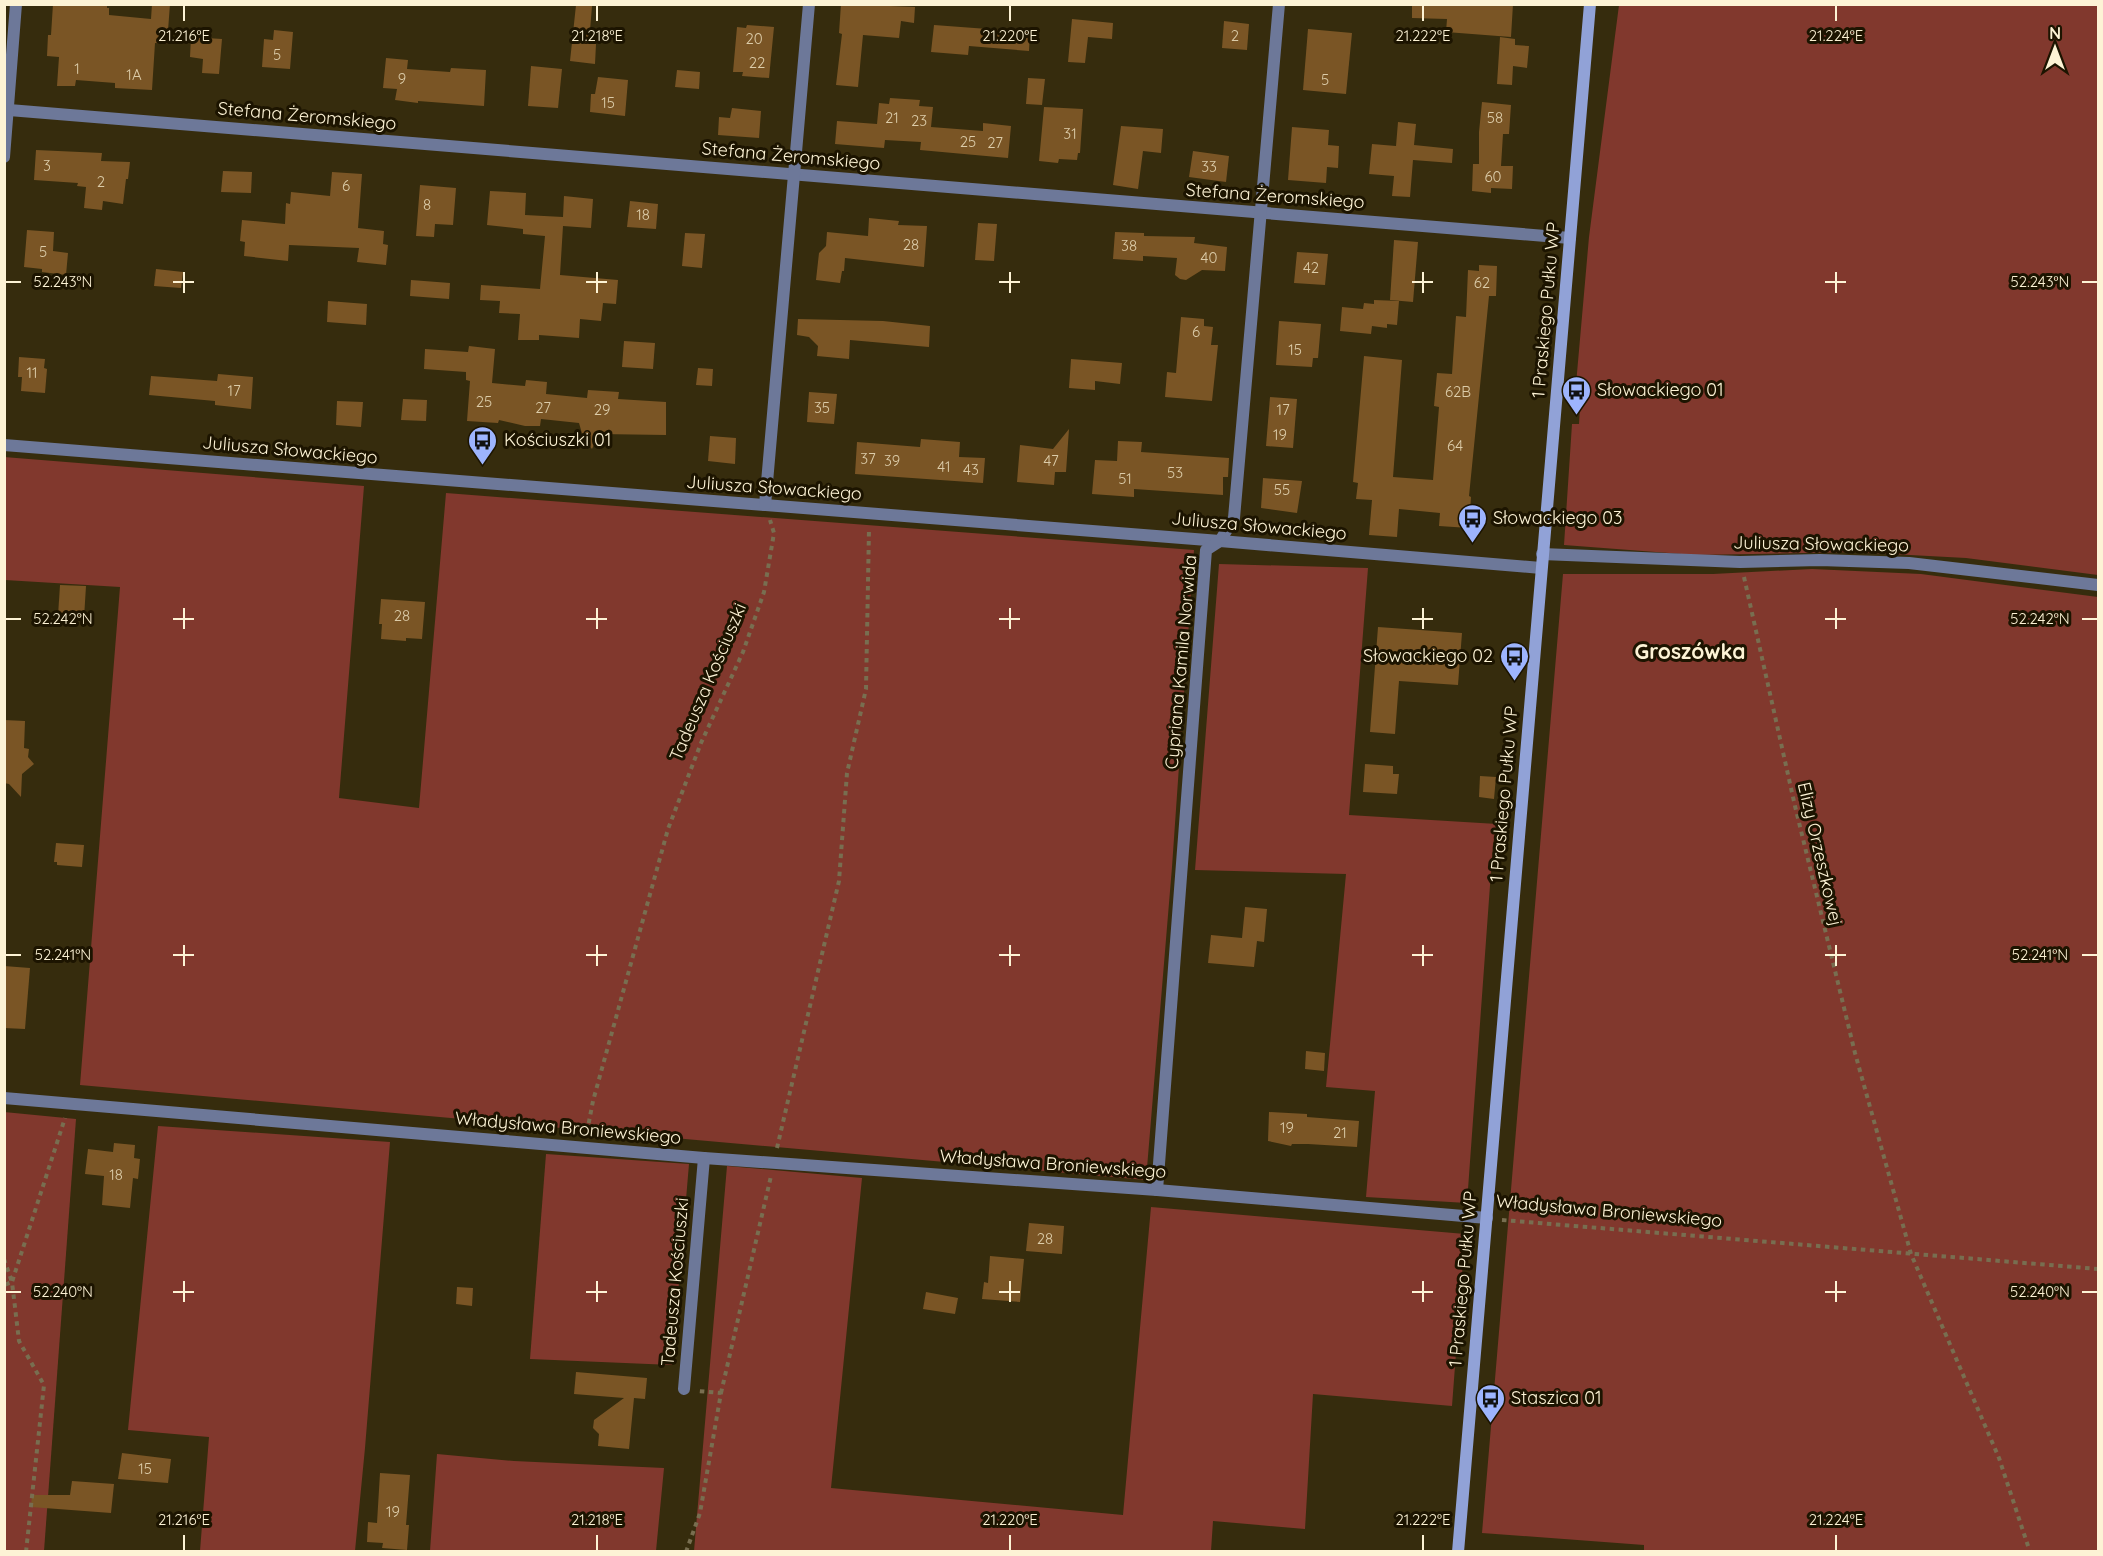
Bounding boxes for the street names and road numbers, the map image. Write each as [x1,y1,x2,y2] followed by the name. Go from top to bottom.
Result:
[217,96,397,135] street label: Stefana Żeromskiego
[701,136,881,175] street label: Stefana Żeromskiego
[1185,178,1365,213] street label: Stefana Żeromskiego
[1526,221,1565,399] street label: 1 Praskiego Pułku WP
[201,430,379,469] street label: Juliusza Słowackiego
[685,470,863,505] street label: Juliusza Słowackiego
[1170,506,1348,545] street label: Juliusza Słowackiego
[1733,530,1909,557] street label: Juliusza Słowackiego
[1160,554,1201,770] street label: Cypriana Kamila Norwida
[664,599,751,764] street label: Tadeusza Kościuszki
[1484,705,1523,883] street label: 1 Praskiego Pułku WP
[1793,780,1848,928] street label: Elizy Orzeszkowej
[454,1106,682,1149] street label: Władysława Broniewskiego
[939,1144,1167,1183] street label: Władysława Broniewskiego
[1495,1189,1723,1232] street label: Władysława Broniewskiego
[1443,1190,1482,1368] street label: 1 Praskiego Pułku WP
[656,1197,693,1367] street label: Tadeusza Kościuszki

